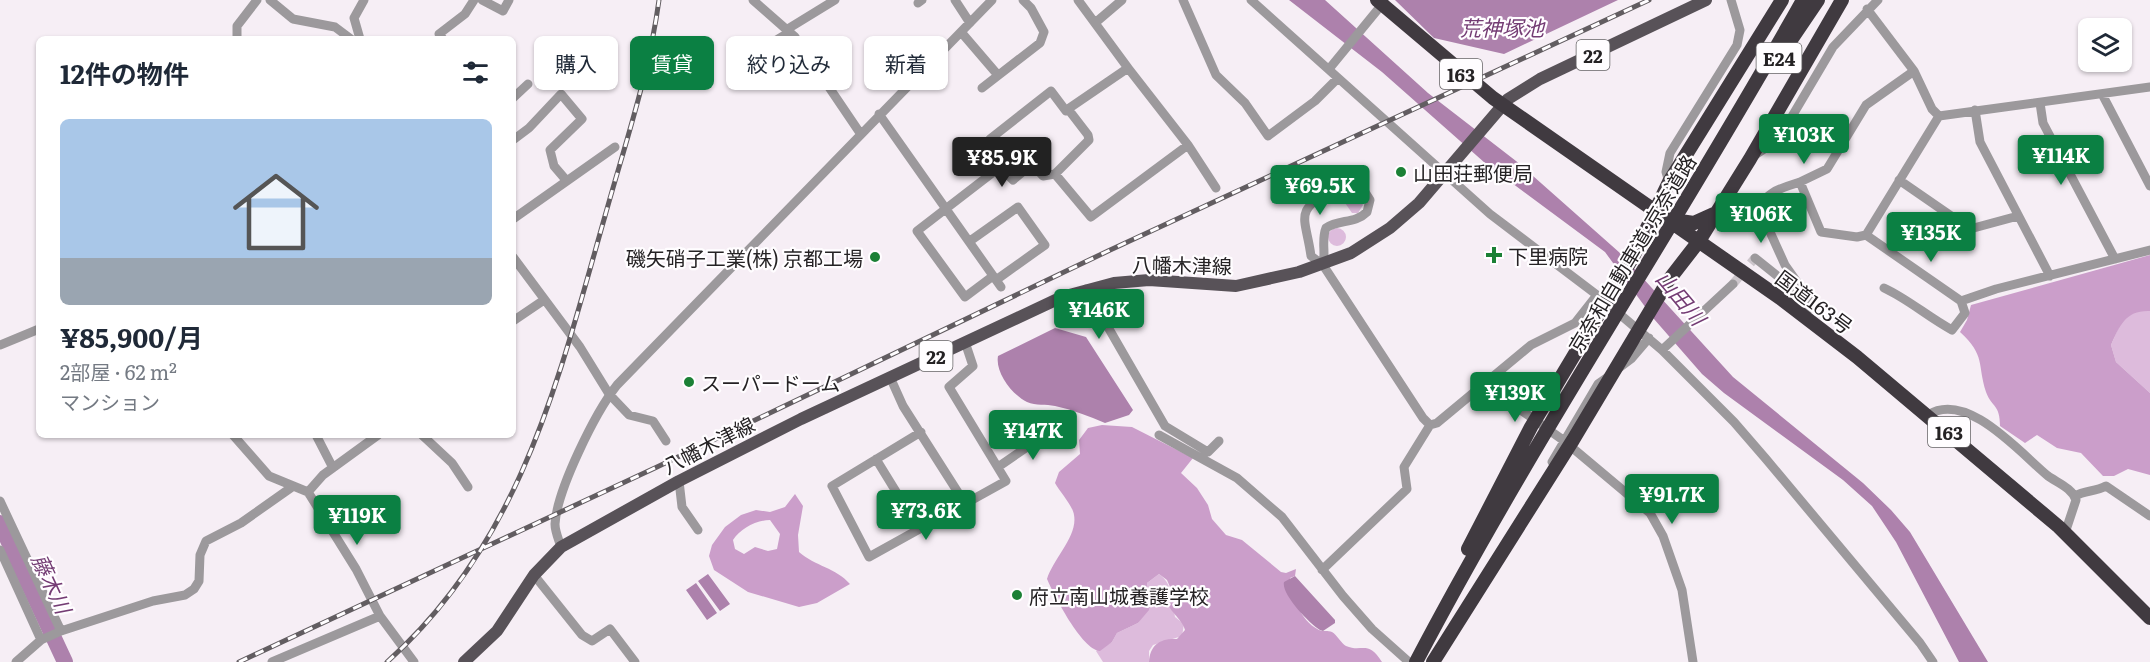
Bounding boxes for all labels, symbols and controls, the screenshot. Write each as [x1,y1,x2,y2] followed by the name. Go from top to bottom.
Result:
[1460,11,1546,42] water label: 荒神塚池
[2078,18,2132,72] map controls
[2078,18,2132,72] button: layers
[534,36,618,90] chip: 購入
[630,36,714,90] chip: 賃貸
[726,36,852,90] chip: 絞り込み
[864,36,948,90] chip: 新着
[1576,40,1610,70] road number: 22
[1756,43,1802,73] road number: E24
[60,53,189,92] text: 12件の物件
[459,56,492,89] icon: filters
[1440,59,1482,89] road number: 163
[1762,114,1846,165] pin: ¥103K
[1773,118,1835,148] text: ¥103K
[2019,135,2103,186] pin: ¥114K
[953,137,1051,188] pin: ¥85.9K
[2032,139,2090,169] text: ¥114K
[966,141,1038,171] text: ¥85.9K
[1560,148,1702,358] street label: 京奈和自動車道;京奈道路
[1413,157,1533,187] place label: 山田荘郵便局
[222,158,330,266] icon: home
[1271,165,1369,216] pin: ¥69.5K
[1394,165,1408,179] marker: 山田荘郵便局
[1284,169,1356,199] text: ¥69.5K
[1719,193,1803,244] pin: ¥106K
[1730,197,1792,227] text: ¥106K
[1889,212,1973,263] pin: ¥135K
[1901,216,1961,246] text: ¥135K
[1508,240,1588,270] place label: 下里病院
[626,242,863,272] place label: 磯矢硝子工業(株) 京都工場
[1485,246,1503,264] marker: 下里病院
[1132,248,1232,280] street label: 八幡木津線
[868,250,882,264] marker: 磯矢硝子工業(株) 京都工場
[1770,262,1860,340] street label: 国道163号
[1650,263,1715,333] water label: 山田川
[1057,289,1141,340] pin: ¥146K
[1068,293,1130,323] text: ¥146K
[60,317,203,356] text: ¥85,900/月
[920,341,952,371] road number: 22
[60,356,177,386] text: 2部屋 · 62 m²
[701,367,840,397] place label: スーパードーム
[1473,372,1557,423] pin: ¥139K
[682,375,696,389] marker: スーパードーム
[1484,376,1546,406] text: ¥139K
[60,386,160,416] text: マンション
[657,408,759,480] street label: 八幡木津線
[991,410,1075,461] pin: ¥147K
[1003,414,1063,444] text: ¥147K
[1928,417,1970,447] road number: 163
[1623,474,1721,525] pin: ¥91.7K
[1639,478,1705,508] text: ¥91.7K
[877,490,975,541] pin: ¥73.6K
[891,494,961,524] text: ¥73.6K
[315,495,399,546] pin: ¥119K
[328,499,386,529] text: ¥119K
[26,548,81,620] water label: 藤木川
[1029,580,1209,610] place label: 府立南山城養護学校
[1010,588,1024,602] marker: 府立南山城養護学校

